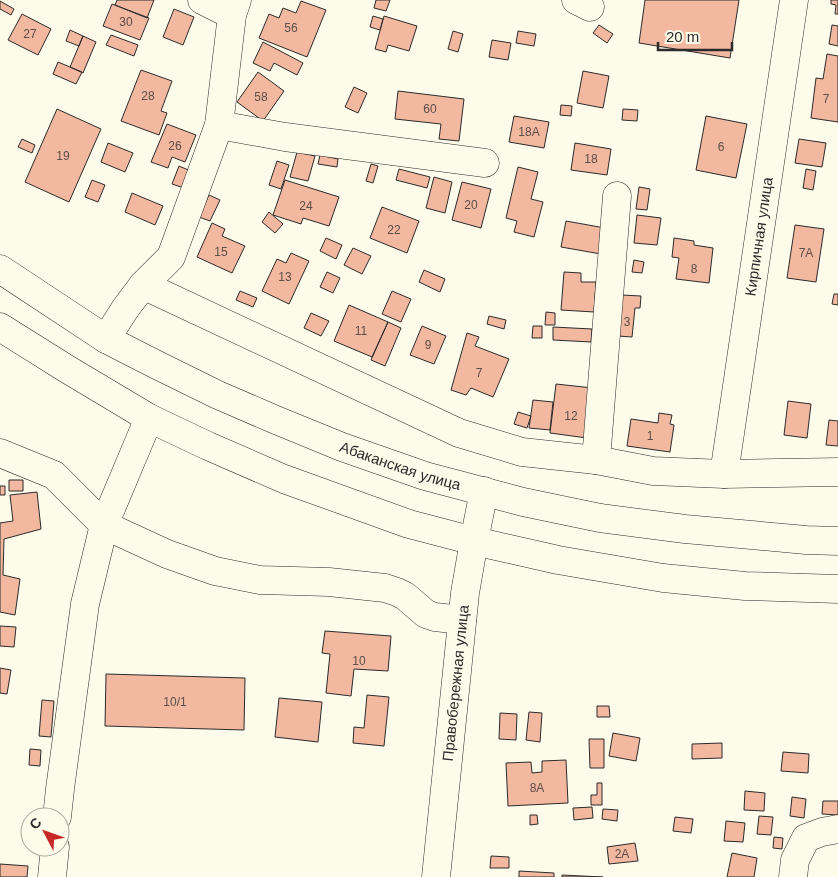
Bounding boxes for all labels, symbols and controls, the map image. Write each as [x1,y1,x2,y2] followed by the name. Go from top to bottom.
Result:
[119,15,133,29] house number: 30
[658,20,732,52] scale bar
[284,21,298,35] house number: 56
[23,27,37,41] house number: 27
[666,28,699,45] text: 20 m
[141,89,155,103] house number: 28
[254,90,268,104] house number: 58
[823,92,830,106] house number: 7
[423,102,437,116] house number: 60
[518,125,540,139] house number: 18А
[168,139,182,153] house number: 26
[718,140,725,154] house number: 6
[56,149,70,163] house number: 19
[584,152,598,166] house number: 18
[741,175,776,297] street label: Кирпичная улица
[464,198,478,212] house number: 20
[299,199,313,213] house number: 24
[387,223,401,237] house number: 22
[214,245,228,259] house number: 15
[799,246,813,260] house number: 7А
[691,262,698,276] house number: 8
[278,270,292,284] house number: 13
[624,315,631,329] house number: 3
[355,324,368,338] house number: 11
[425,338,432,352] house number: 9
[476,366,483,380] house number: 7
[564,409,578,423] house number: 12
[647,429,654,443] house number: 1
[338,438,463,493] street label: Абаканская улица
[439,603,472,762] street label: Правобережная улица
[352,654,366,668] house number: 10
[163,695,187,709] house number: 10/1
[530,781,544,795] house number: 8А
[20,807,70,857] north arrow
[26,814,45,833] text: С
[615,847,629,861] house number: 2А

